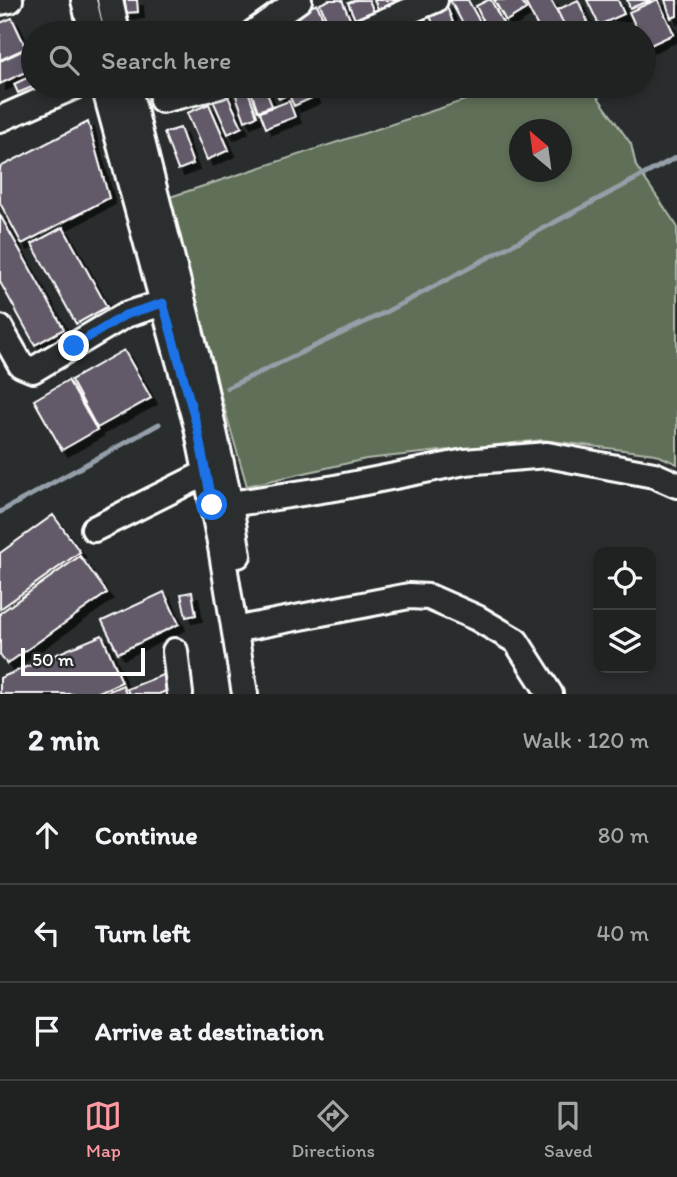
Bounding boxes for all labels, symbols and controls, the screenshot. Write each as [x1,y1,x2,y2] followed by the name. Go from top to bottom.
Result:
[21,21,656,98] search box
[45,41,83,79] icon: search
[101,44,231,76] text: Search here
[509,119,572,182] north arrow
[58,330,89,361] route end
[196,489,227,520] route start
[593,547,656,673] map controls
[593,547,656,610] button: locate
[593,610,656,673] button: layers
[21,645,145,677] scale bar
[32,648,74,671] text: 50 m
[28,721,99,758] text: 2 min
[523,726,649,754] text: Walk · 120 m
[28,816,66,854] icon: ahead
[95,819,198,851] text: Continue
[598,821,649,849] text: 80 m
[28,914,66,952] icon: left
[95,917,191,949] text: Turn left
[596,919,649,947] text: 40 m
[28,1012,66,1050] icon: arrive
[95,1015,324,1047] text: Arrive at destination
[84,1097,122,1162] tab: Map
[291,1097,375,1162] tab: Directions
[544,1097,592,1162] tab: Saved

